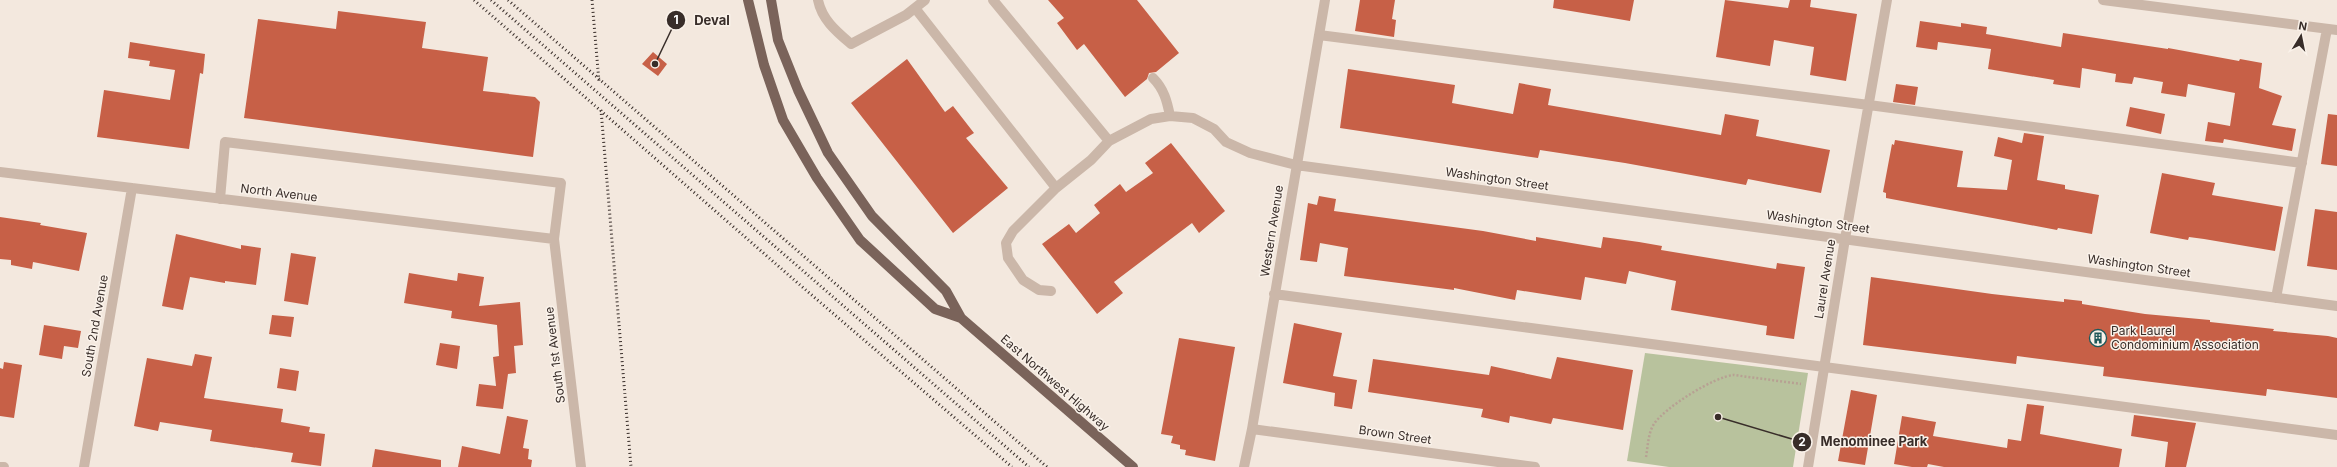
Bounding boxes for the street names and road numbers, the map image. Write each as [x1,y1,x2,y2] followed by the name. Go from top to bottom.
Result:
[1444,164,1550,193] street label: Washington Street
[240,180,318,205] street label: North Avenue
[1257,184,1286,278] street label: Western Avenue
[1765,207,1871,236] street label: Washington Street
[1811,238,1838,320] street label: Laurel Avenue
[2086,251,2192,280] street label: Washington Street
[78,274,111,378] street label: South 2nd Avenue
[541,306,568,404] street label: South 1st Avenue
[998,331,1113,434] street label: East Northwest Highway
[1358,422,1432,447] street label: Brown Street

